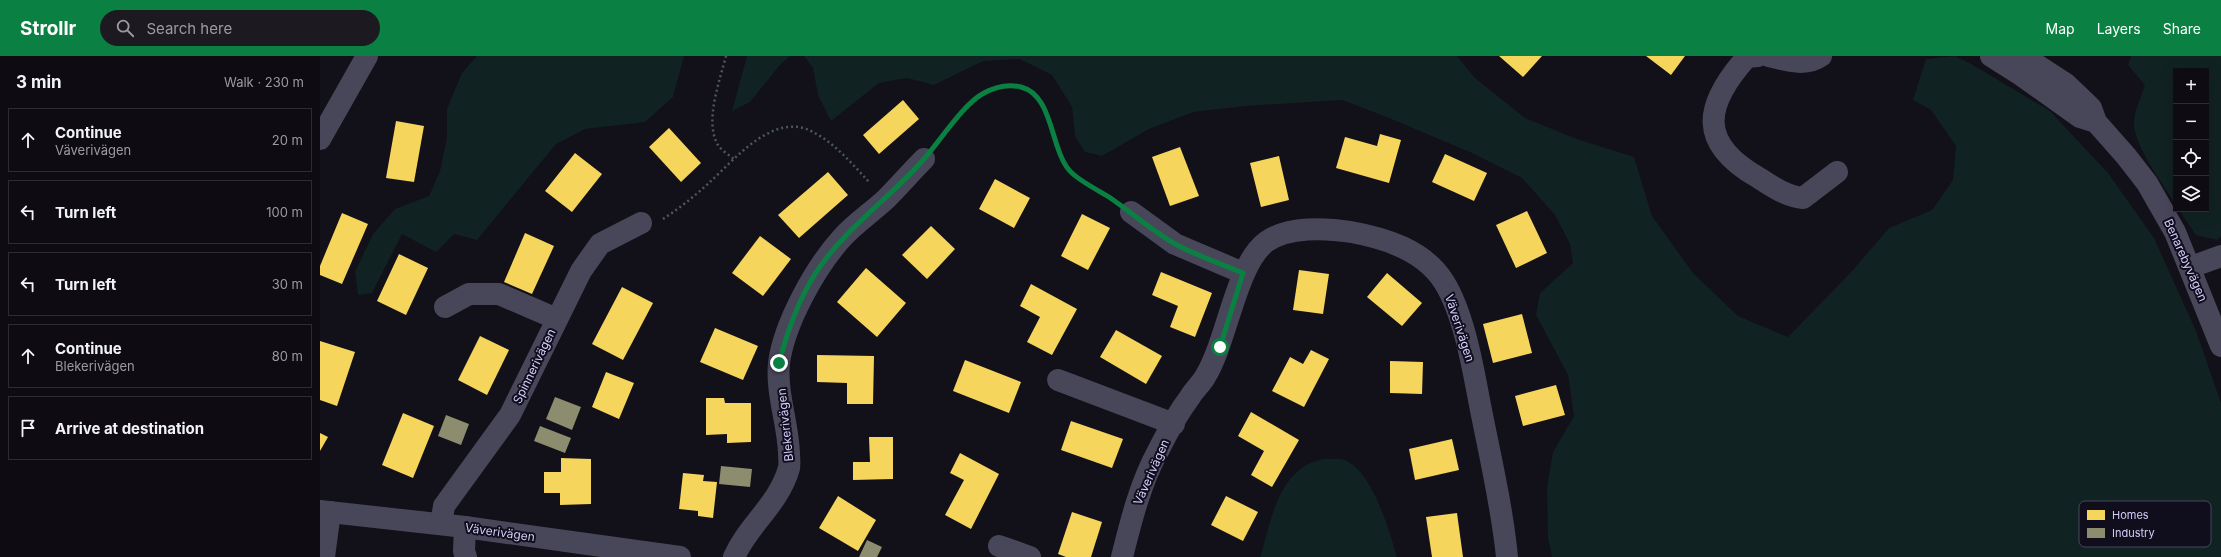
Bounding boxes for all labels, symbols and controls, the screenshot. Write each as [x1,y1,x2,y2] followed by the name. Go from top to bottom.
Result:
[100,10,380,46] search box
[20,17,76,40] text: Strollr
[114,17,136,39] icon: search
[146,19,232,38] text: Search here
[2046,20,2075,37] text: Map
[2097,20,2141,37] text: Layers
[2163,20,2201,37] text: Share
[2173,68,2209,212] map controls
[2173,68,2209,104] button: +
[16,72,62,92] text: 3 min
[224,74,304,90] text: Walk · 230 m
[2173,104,2209,140] button: −
[55,123,122,142] text: Continue
[17,129,39,151] icon: ahead
[272,132,303,148] text: 20 m
[2173,140,2209,176] button: locate
[55,142,131,158] text: Väverivägen
[2173,176,2209,212] button: layers
[17,201,39,223] icon: left
[55,203,116,222] text: Turn left
[266,204,303,220] text: 100 m
[2161,216,2211,304] street label: Benarebyvägen
[17,273,39,295] icon: left
[55,275,116,294] text: Turn left
[272,276,303,292] text: 30 m
[1442,292,1478,364] street label: Väverivägen
[509,326,559,406] street label: Spinnerivägen
[1211,338,1229,356] route start
[55,339,122,358] text: Continue
[17,345,39,367] icon: ahead
[272,348,303,364] text: 80 m
[770,354,788,372] route end
[55,358,135,374] text: Blekerivägen
[774,388,796,462] street label: Blekerivägen
[17,417,39,439] icon: arrive
[55,419,204,438] text: Arrive at destination
[1130,437,1172,507] street label: Väverivägen
[2079,501,2211,547] legend
[2112,508,2149,522] text: Homes
[464,520,536,544] street label: Väverivägen
[2112,526,2155,540] text: Industry

